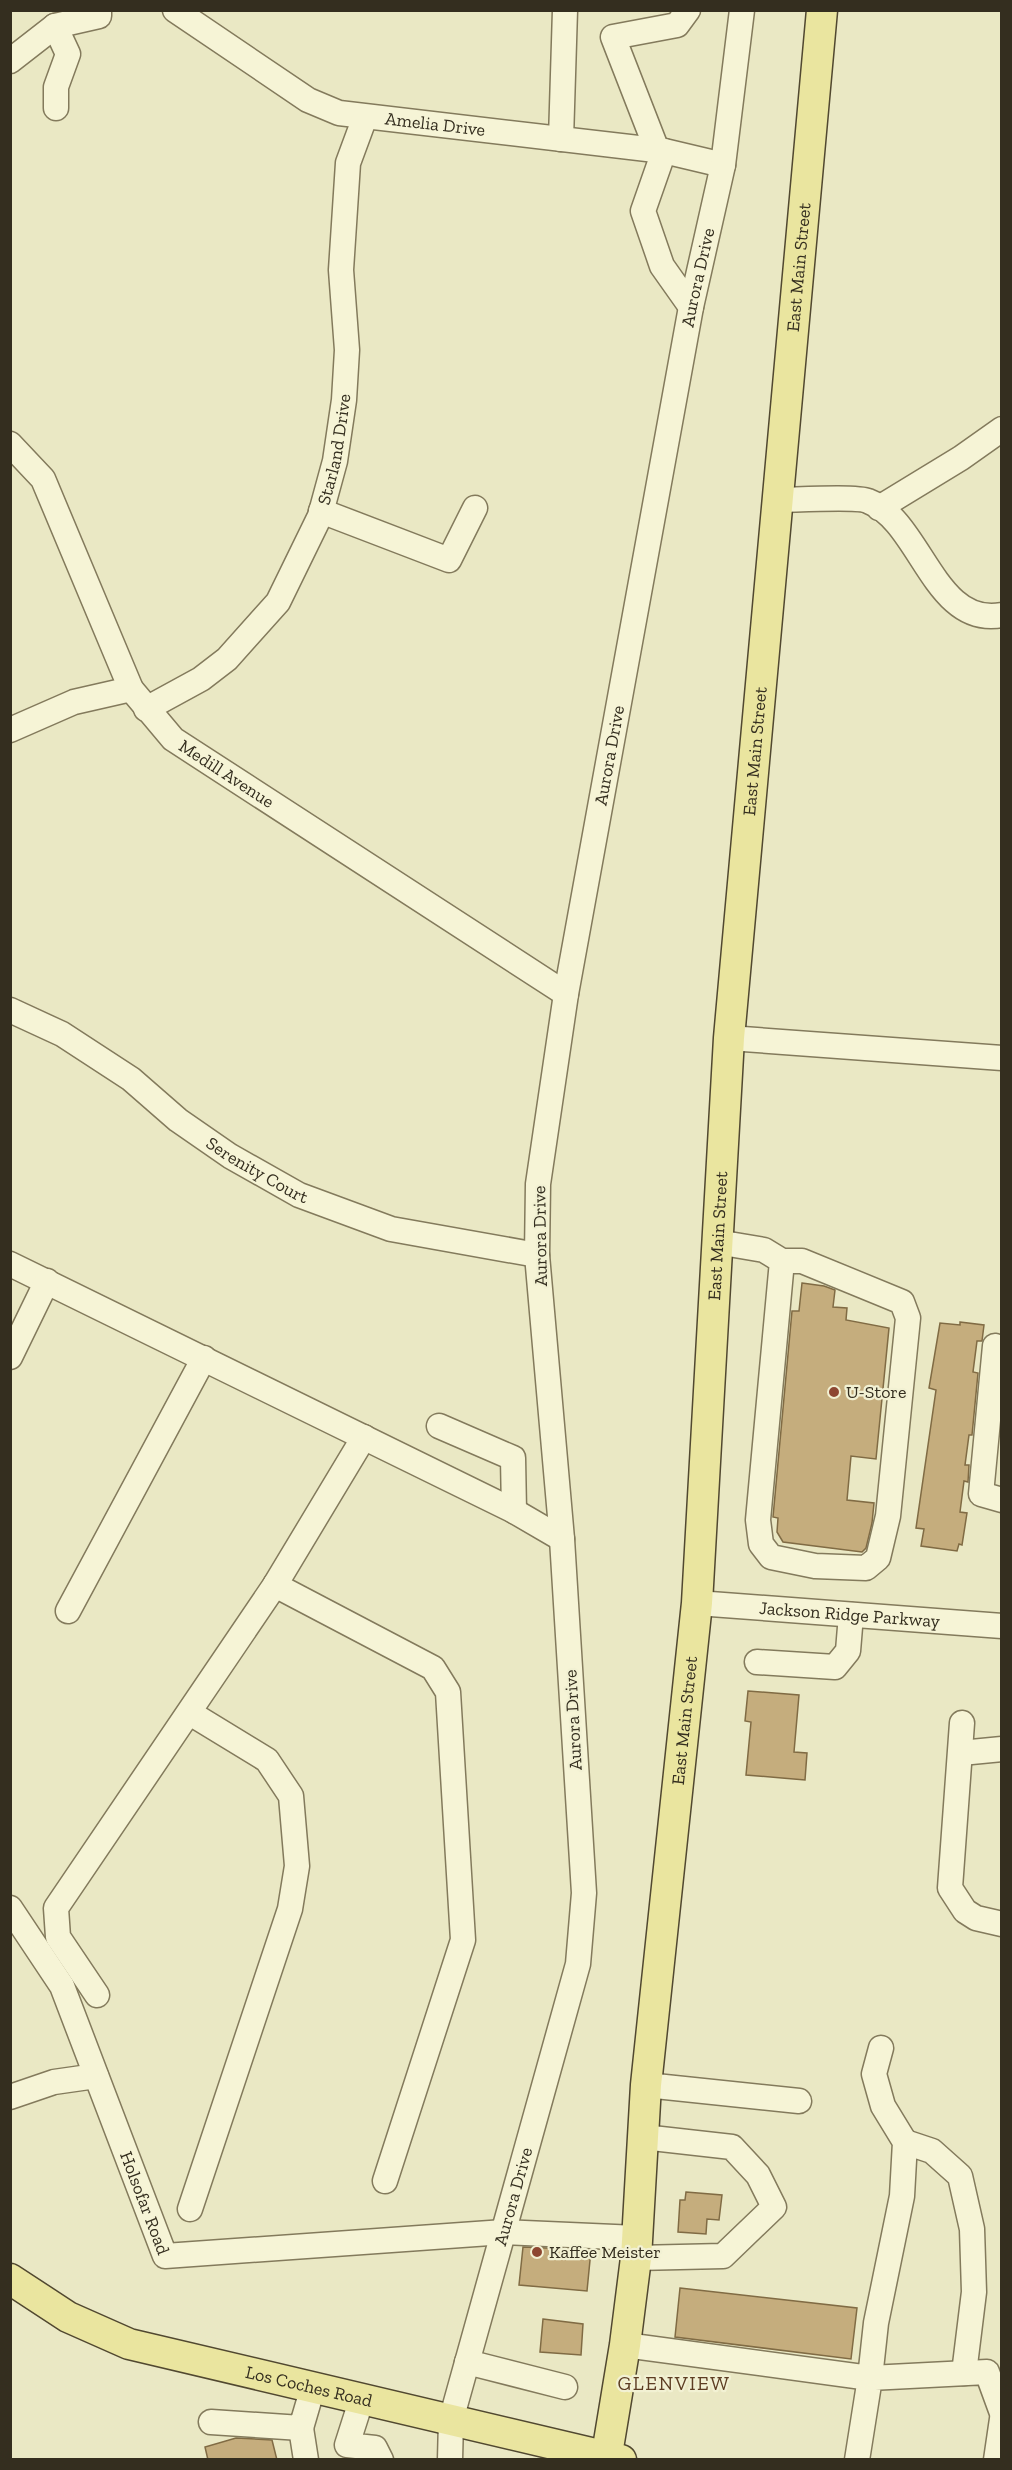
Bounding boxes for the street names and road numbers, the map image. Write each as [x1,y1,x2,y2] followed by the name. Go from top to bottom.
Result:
[384,107,486,141] street label: Amelia Drive
[782,202,816,333] street label: East Main Street
[677,226,719,329] street label: Aurora Drive
[313,393,355,507] street label: Starland Drive
[738,686,772,817] street label: East Main Street
[590,704,629,807] street label: Aurora Drive
[175,735,278,813] street label: Medill Avenue
[202,1132,311,1208] street label: Serenity Court
[703,1170,732,1301] street label: East Main Street
[528,1185,552,1287] street label: Aurora Drive
[758,1597,942,1632] street label: Jackson Ridge Parkway
[667,1655,702,1786] street label: East Main Street
[559,1669,587,1771] street label: Aurora Drive
[489,2145,537,2248] street label: Aurora Drive
[115,2148,175,2258] street label: Holsofar Road
[243,2361,375,2412] street label: Los Coches Road

